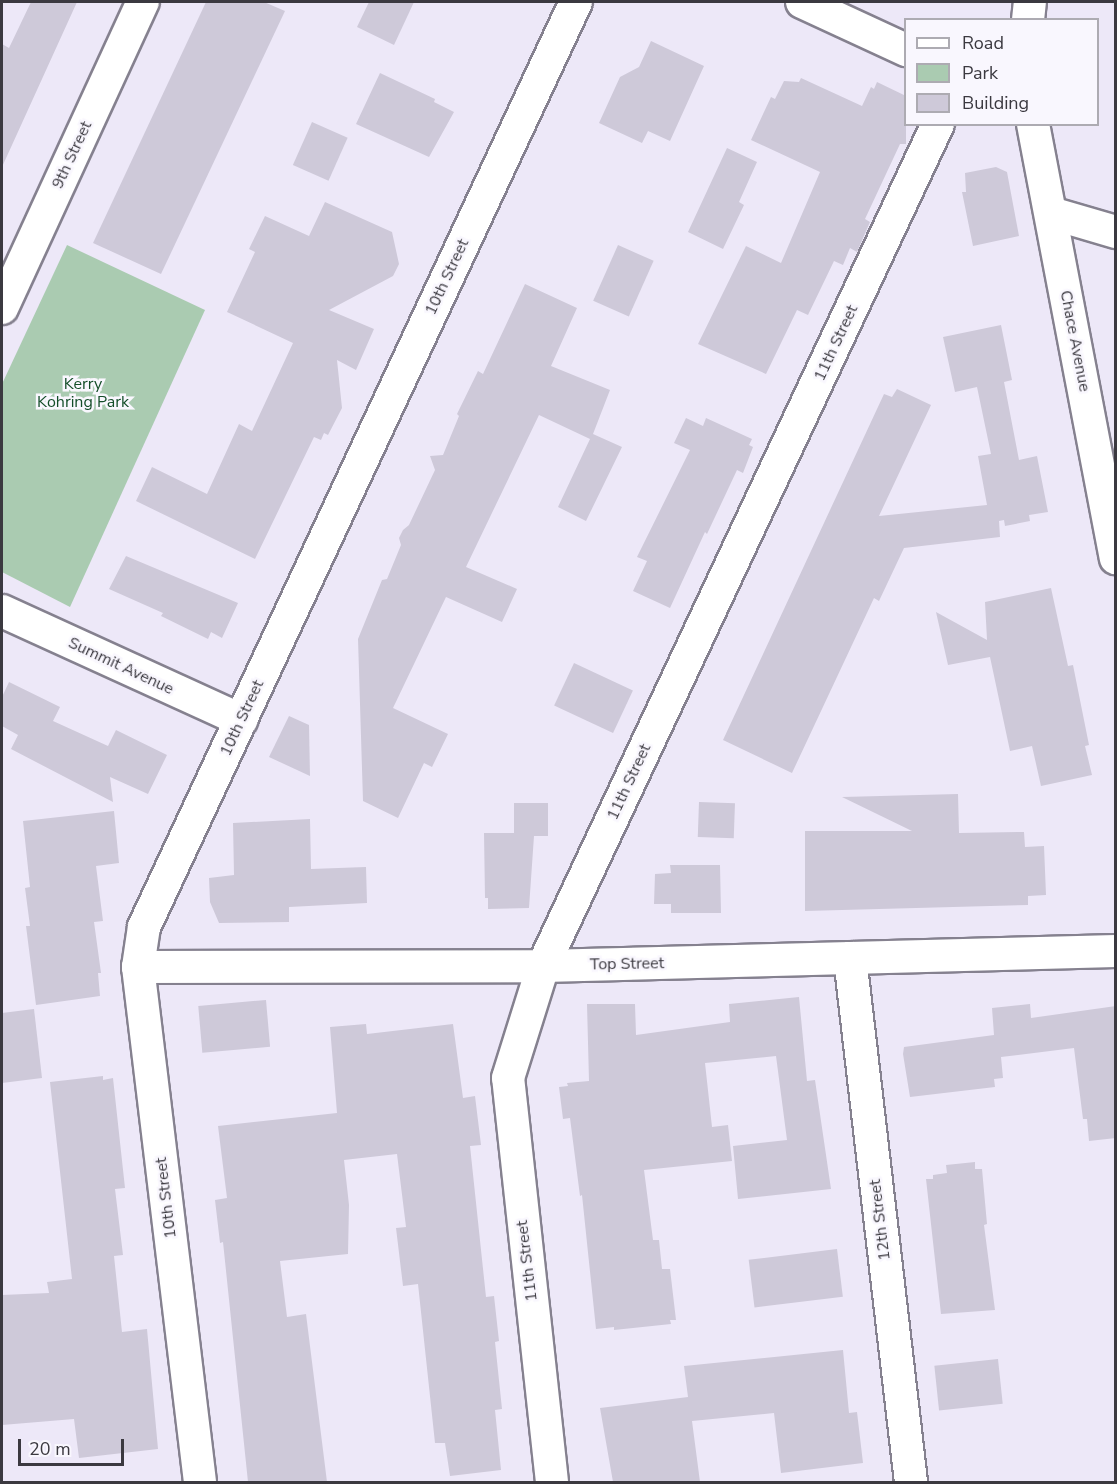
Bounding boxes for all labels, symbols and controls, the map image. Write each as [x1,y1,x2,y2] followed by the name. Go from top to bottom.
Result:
[904,18,1099,126] legend
[962,31,1004,55] text: Road
[962,61,998,85] text: Park
[962,91,1029,115] text: Building
[48,118,96,192] street label: 9th Street
[421,236,473,318] street label: 10th Street
[1056,289,1094,393] street label: Chace Avenue
[810,302,862,384] street label: 11th Street
[37,374,129,412] park label: Kerry Kohring Park
[65,633,177,699] street label: Summit Avenue
[216,677,268,759] street label: 10th Street
[603,741,655,823] street label: 11th Street
[590,954,664,974] street label: Top Street
[151,1156,181,1240] street label: 10th Street
[865,1178,895,1262] street label: 12th Street
[512,1219,542,1303] street label: 11th Street
[21,1427,128,1465] scale bar
[29,1437,71,1461] text: 20 m

